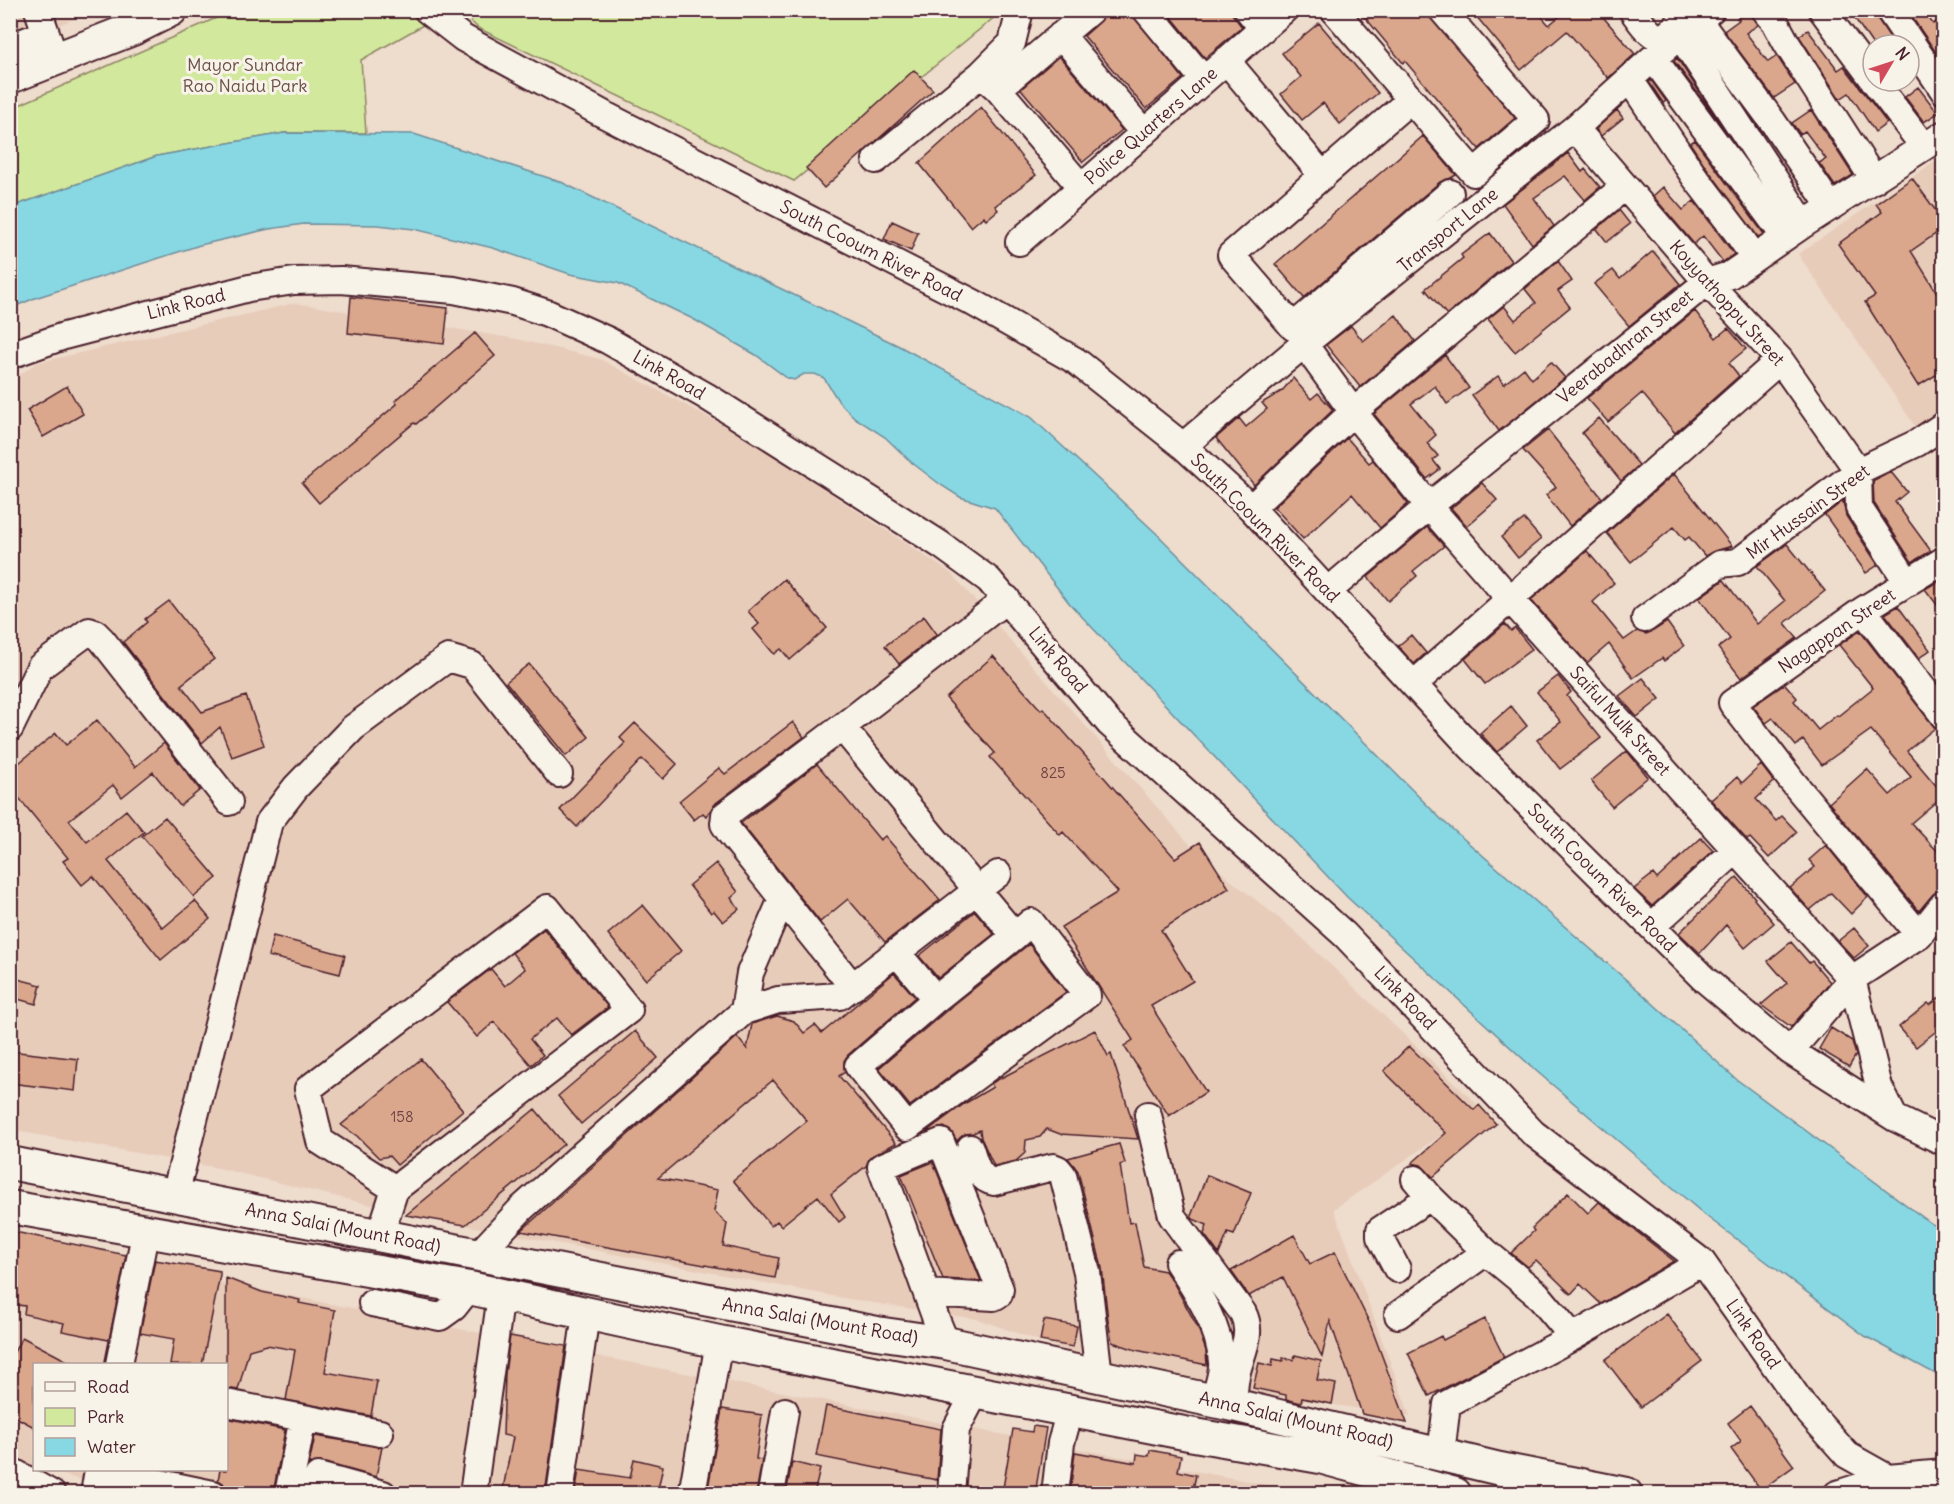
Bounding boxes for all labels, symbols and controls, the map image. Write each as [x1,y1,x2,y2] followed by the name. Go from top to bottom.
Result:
[1861,33,1921,93] north arrow
[1891,43,1914,64] text: N
[182,53,308,97] park label: Mayor Sundar Rao Naidu Park
[1080,62,1222,190] street label: Police Quarters Lane
[1393,182,1502,277] street label: Transport Lane
[776,195,967,307] street label: South Cooum River Road
[1665,235,1790,370] street label: Koyyathoppu Street
[144,283,228,324] street label: Link Road
[1552,285,1697,409] street label: Veerabadhran Street
[629,345,710,405] street label: Link Road
[1186,448,1345,607] street label: South Cooum River Road
[1741,459,1874,564] street label: Mir Hussain Street
[1774,583,1900,678] street label: Nagappan Street
[1024,622,1093,698] street label: Link Road
[1565,661,1676,780] street label: Saiful Mulk Street
[1040,763,1066,782] house number: 825
[1523,798,1682,957] street label: South Cooum River Road
[1369,961,1442,1035] street label: Link Road
[390,1107,414,1126] house number: 158
[243,1197,443,1258] street label: Anna Salai (Mount Road)
[720,1292,920,1349] street label: Anna Salai (Mount Road)
[1721,1294,1786,1373] street label: Link Road
[33,1363,228,1471] legend
[87,1375,130,1398] text: Road
[1197,1386,1395,1453] street label: Anna Salai (Mount Road)
[87,1405,124,1428] text: Park
[87,1435,137,1458] text: Water

